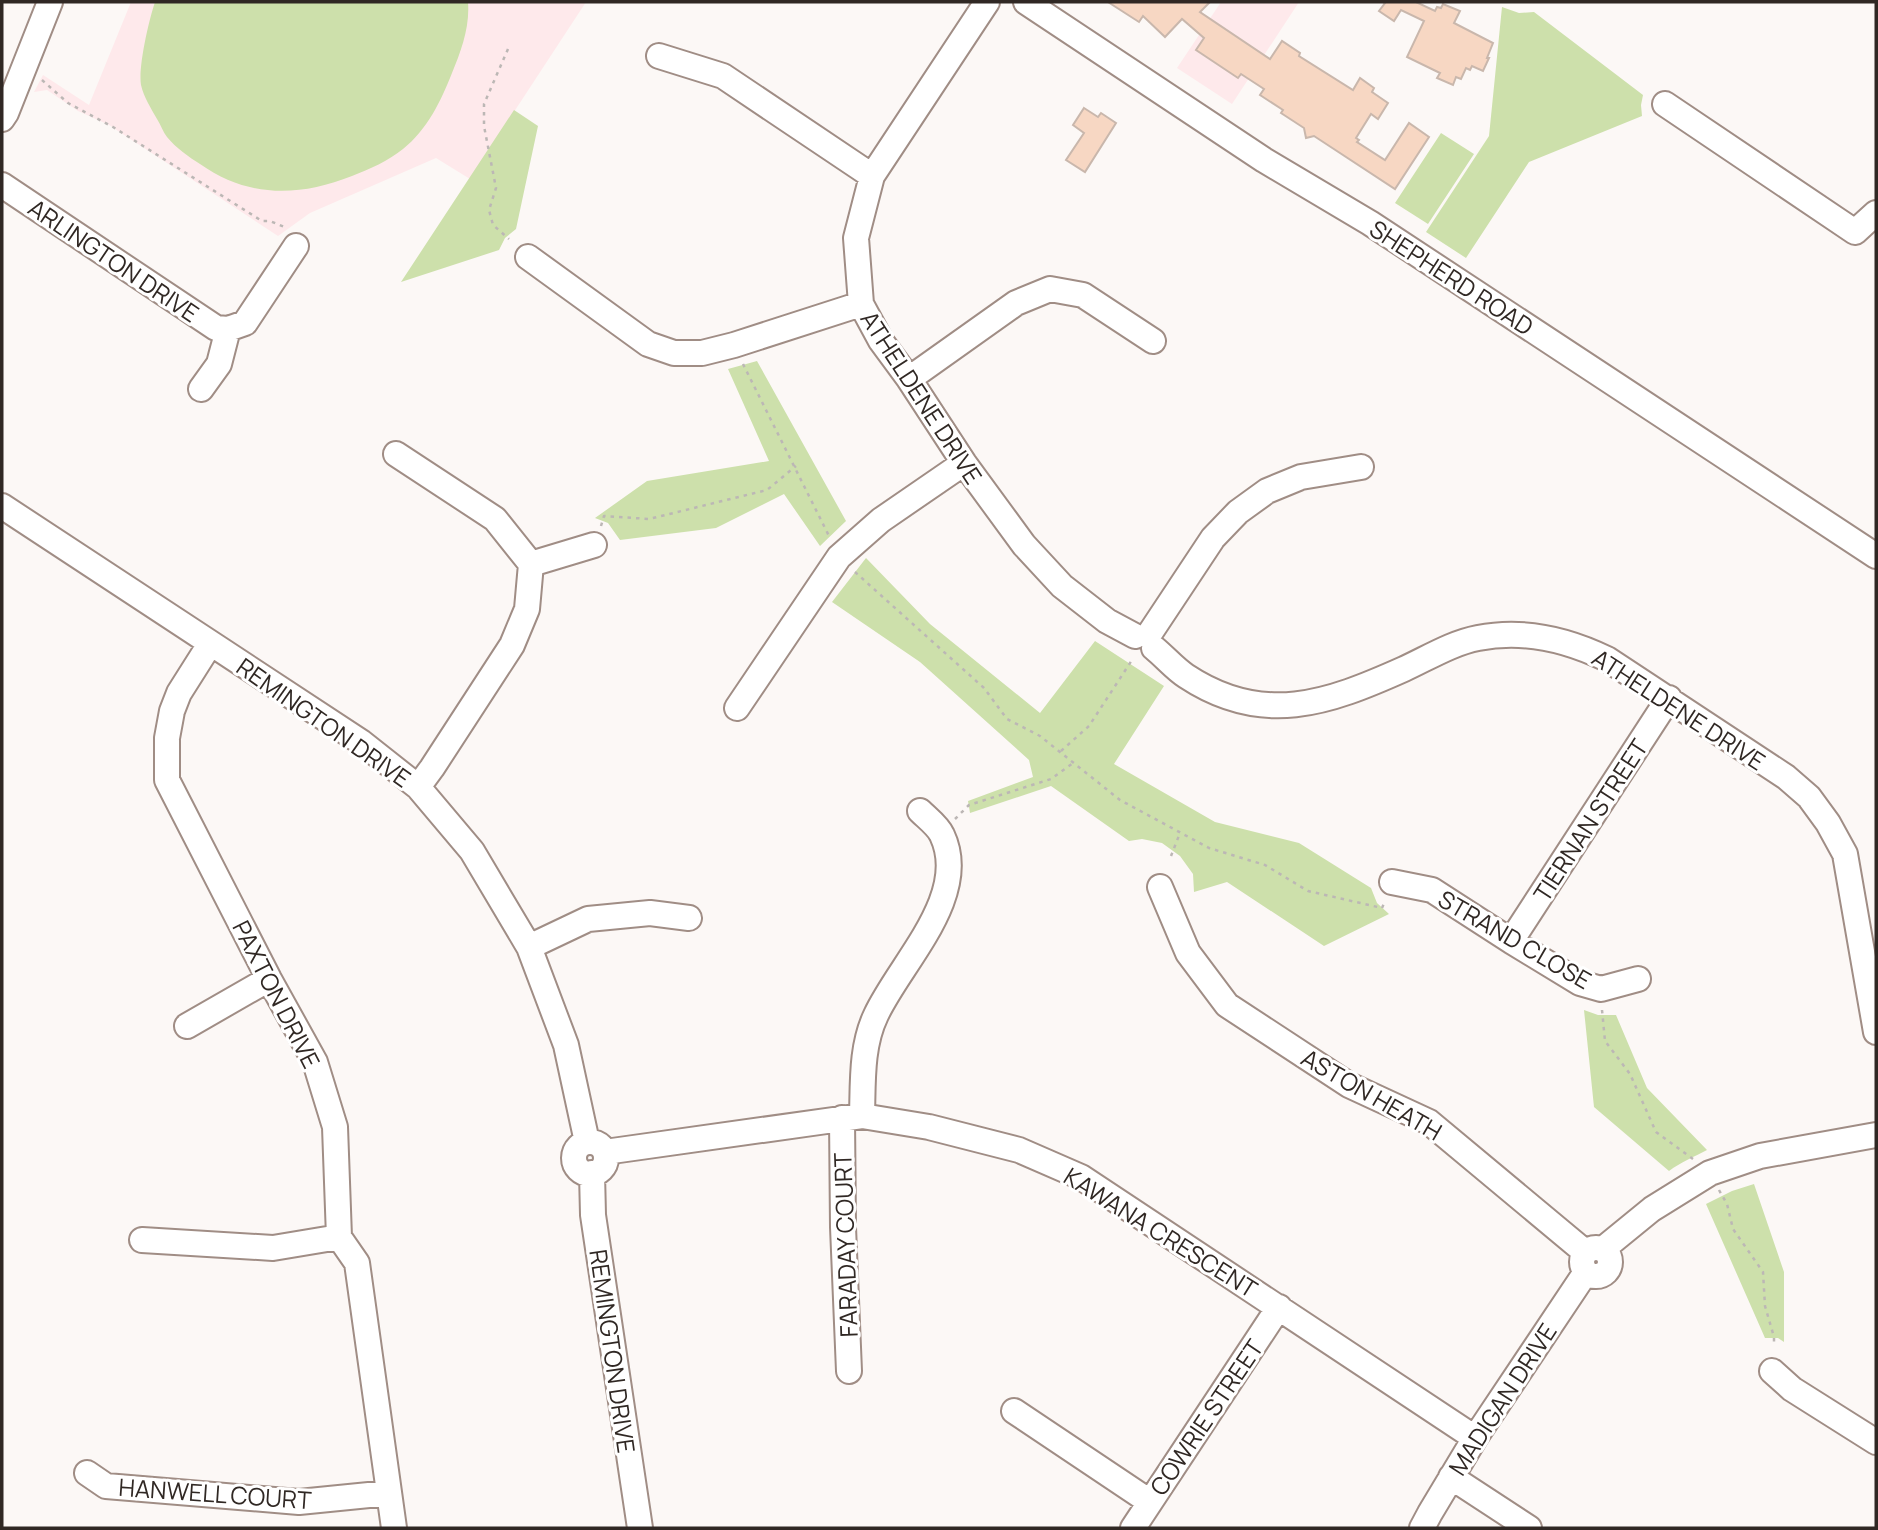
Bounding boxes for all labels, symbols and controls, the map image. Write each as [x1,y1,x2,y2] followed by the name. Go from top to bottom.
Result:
[22,191,206,329] street label: ARLINGTON DRIVE
[1364,212,1540,342] street label: SHEPHERD ROAD
[854,304,990,490] street label: ATHELDENE DRIVE
[1586,641,1772,777] street label: ATHELDENE DRIVE
[230,650,418,794] street label: REMINGTON DRIVE
[1525,732,1655,908] street label: TIERNAN STREET
[1432,882,1598,996] street label: STRAND CLOSE
[226,914,328,1074] street label: PAXTON DRIVE
[1296,1040,1448,1148] street label: ASTON HEATH
[825,1151,865,1338] street label: FARADAY COURT
[1058,1159,1264,1305] street label: KAWANA CRESCENT
[582,1247,644,1455] street label: REMINGTON DRIVE
[1441,1317,1563,1481] street label: MADIGAN DRIVE
[1142,1332,1271,1501] street label: COWRIE STREET
[118,1470,313,1516] street label: HANWELL COURT

